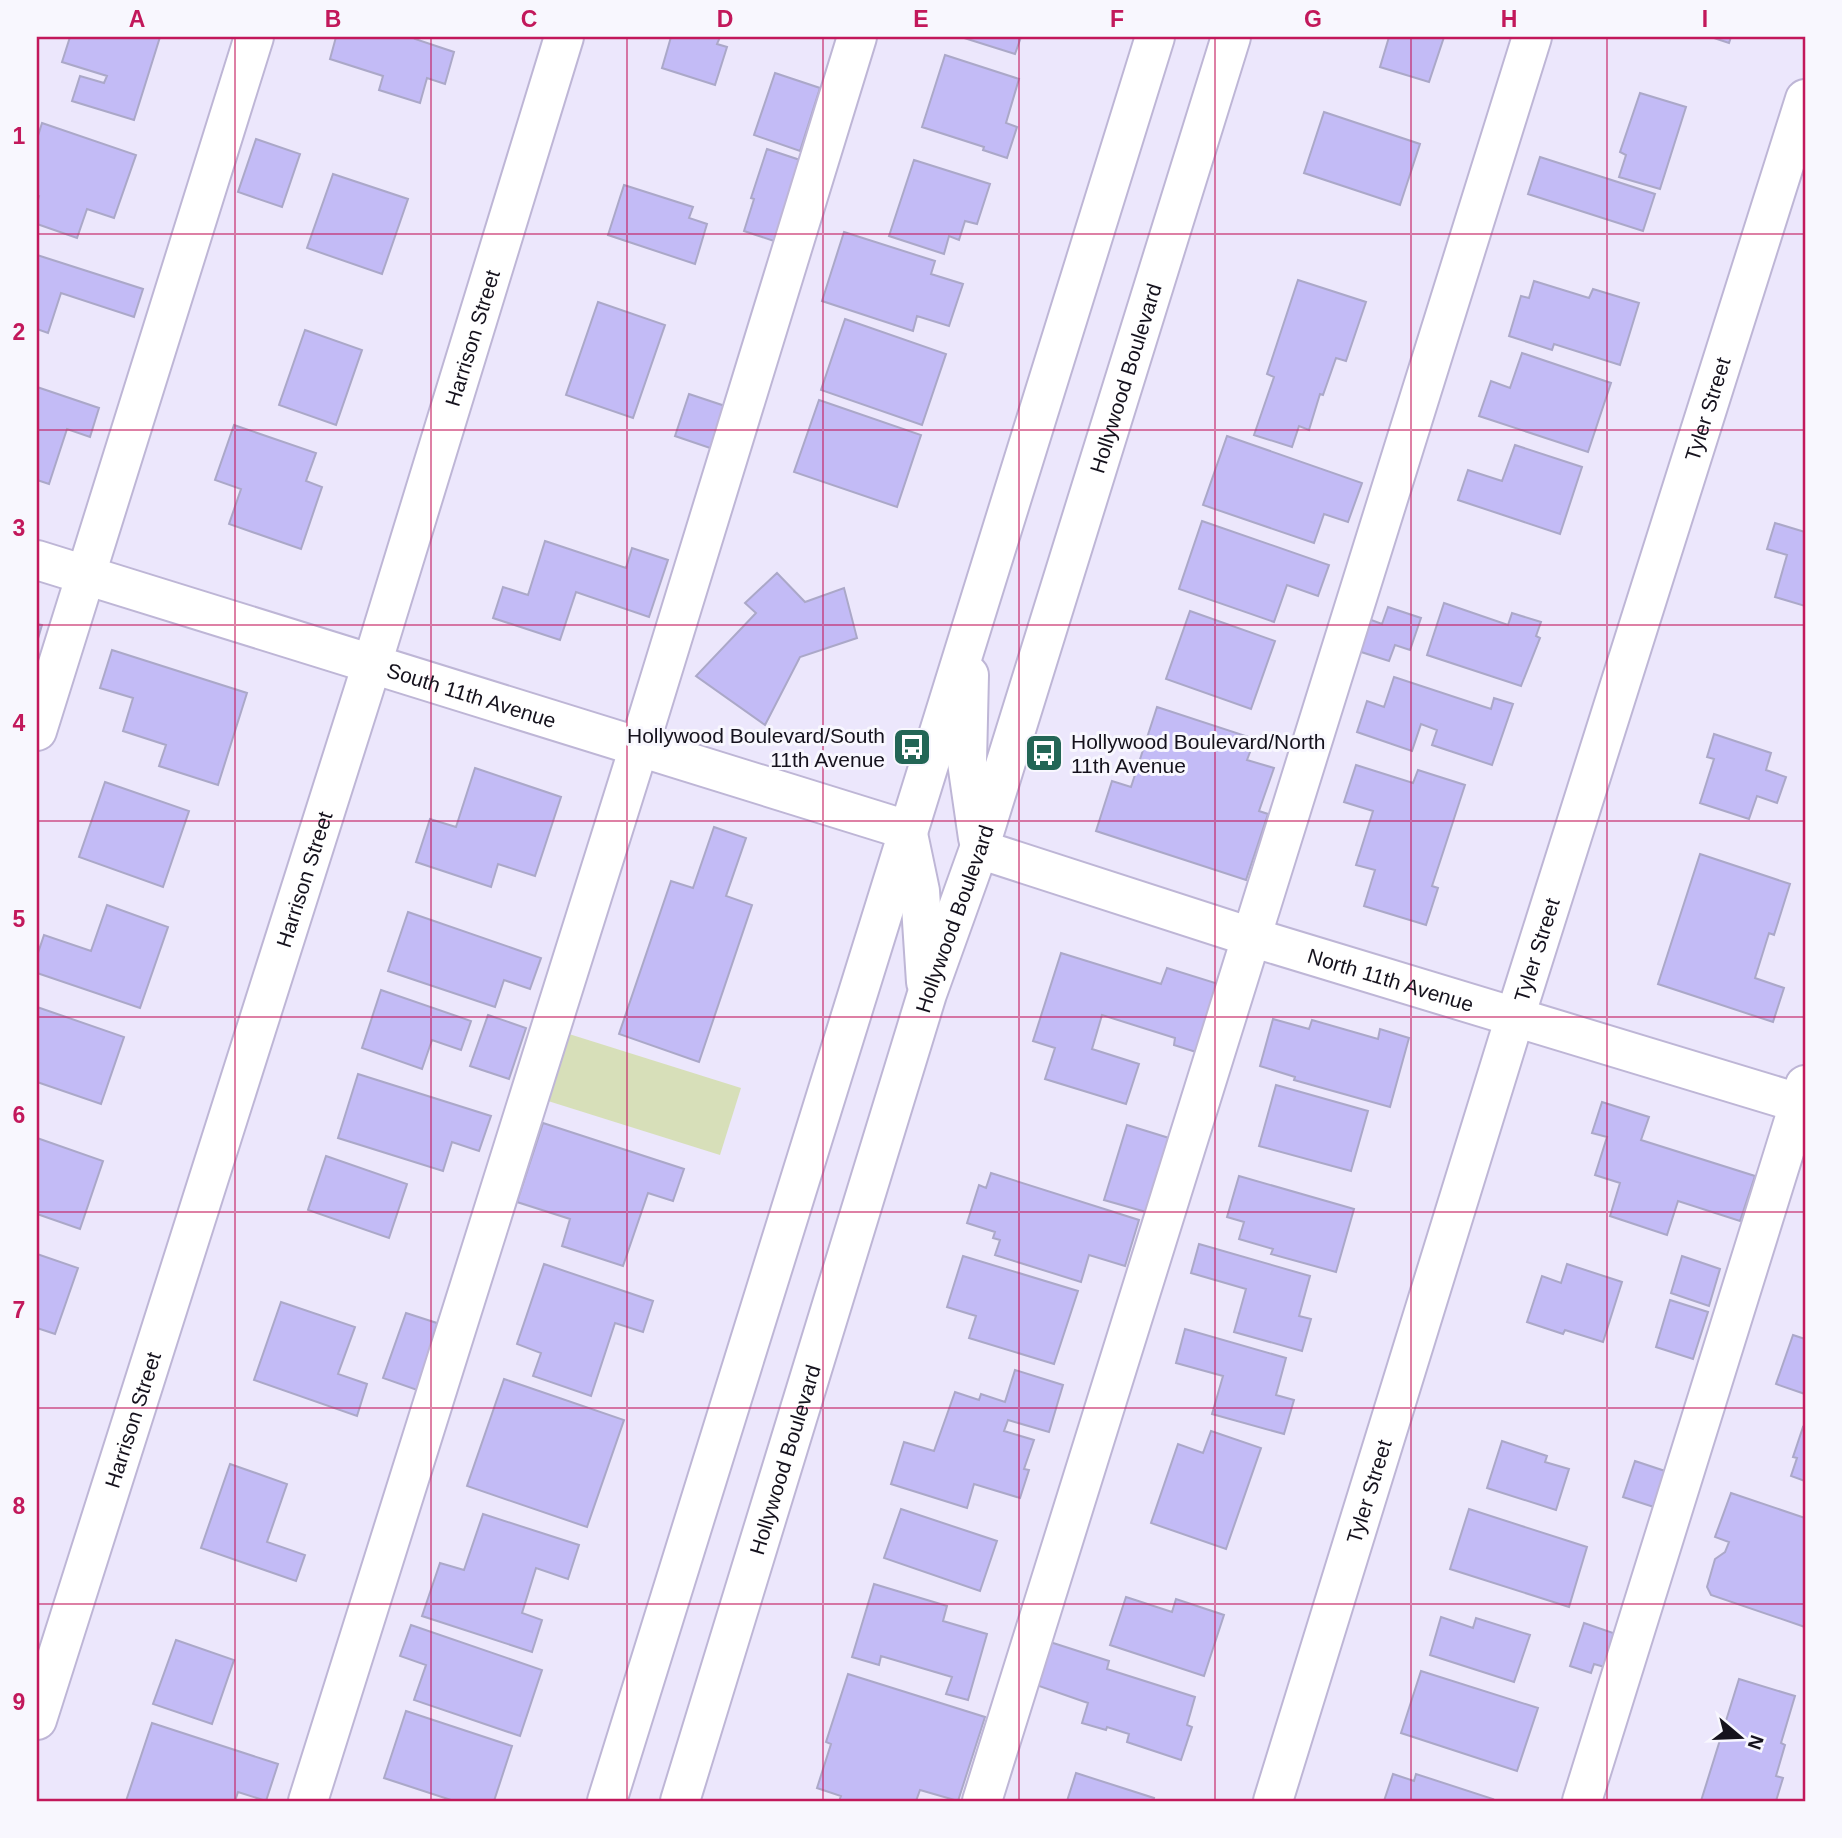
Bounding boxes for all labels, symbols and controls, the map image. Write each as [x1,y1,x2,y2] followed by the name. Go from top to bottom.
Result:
[129,6,145,32] text: A
[325,6,341,32] text: B
[521,6,537,32] text: C
[717,6,733,32] text: D
[913,6,929,32] text: E
[1110,6,1124,32] text: F
[1304,6,1322,32] text: G
[1501,6,1517,32] text: H
[1702,6,1708,32] text: I
[13,123,26,149] text: 1
[440,267,504,409] street label: Harrison Street
[1085,280,1165,476] street label: Hollywood Boulevard
[13,319,25,345] text: 2
[1680,354,1734,464] street label: Tyler Street
[13,515,25,541] text: 3
[384,658,559,732] street label: South 11th Avenue
[13,710,26,736] text: 4
[627,724,885,771] place label: Hollywood Boulevard/South 11th Avenue
[891,726,933,768] bus stop icon: Hollywood Boulevard/South 11th Avenue
[1071,730,1325,777] place label: Hollywood Boulevard/North 11th Avenue
[1023,732,1065,774] bus stop icon: Hollywood Boulevard/North 11th Avenue
[271,808,336,950] street label: Harrison Street
[911,822,997,1015] street label: Hollywood Boulevard
[1509,895,1563,1004] street label: Tyler Street
[13,906,26,932] text: 5
[1305,943,1477,1015] street label: North 11th Avenue
[13,1102,25,1128] text: 6
[13,1297,25,1323] text: 7
[100,1349,165,1491] street label: Harrison Street
[745,1362,824,1557] street label: Hollywood Boulevard
[1342,1437,1395,1546] street label: Tyler Street
[13,1493,26,1519] text: 8
[13,1689,25,1715] text: 9
[1706,1702,1776,1772] north arrow
[1743,1732,1768,1752] text: N

